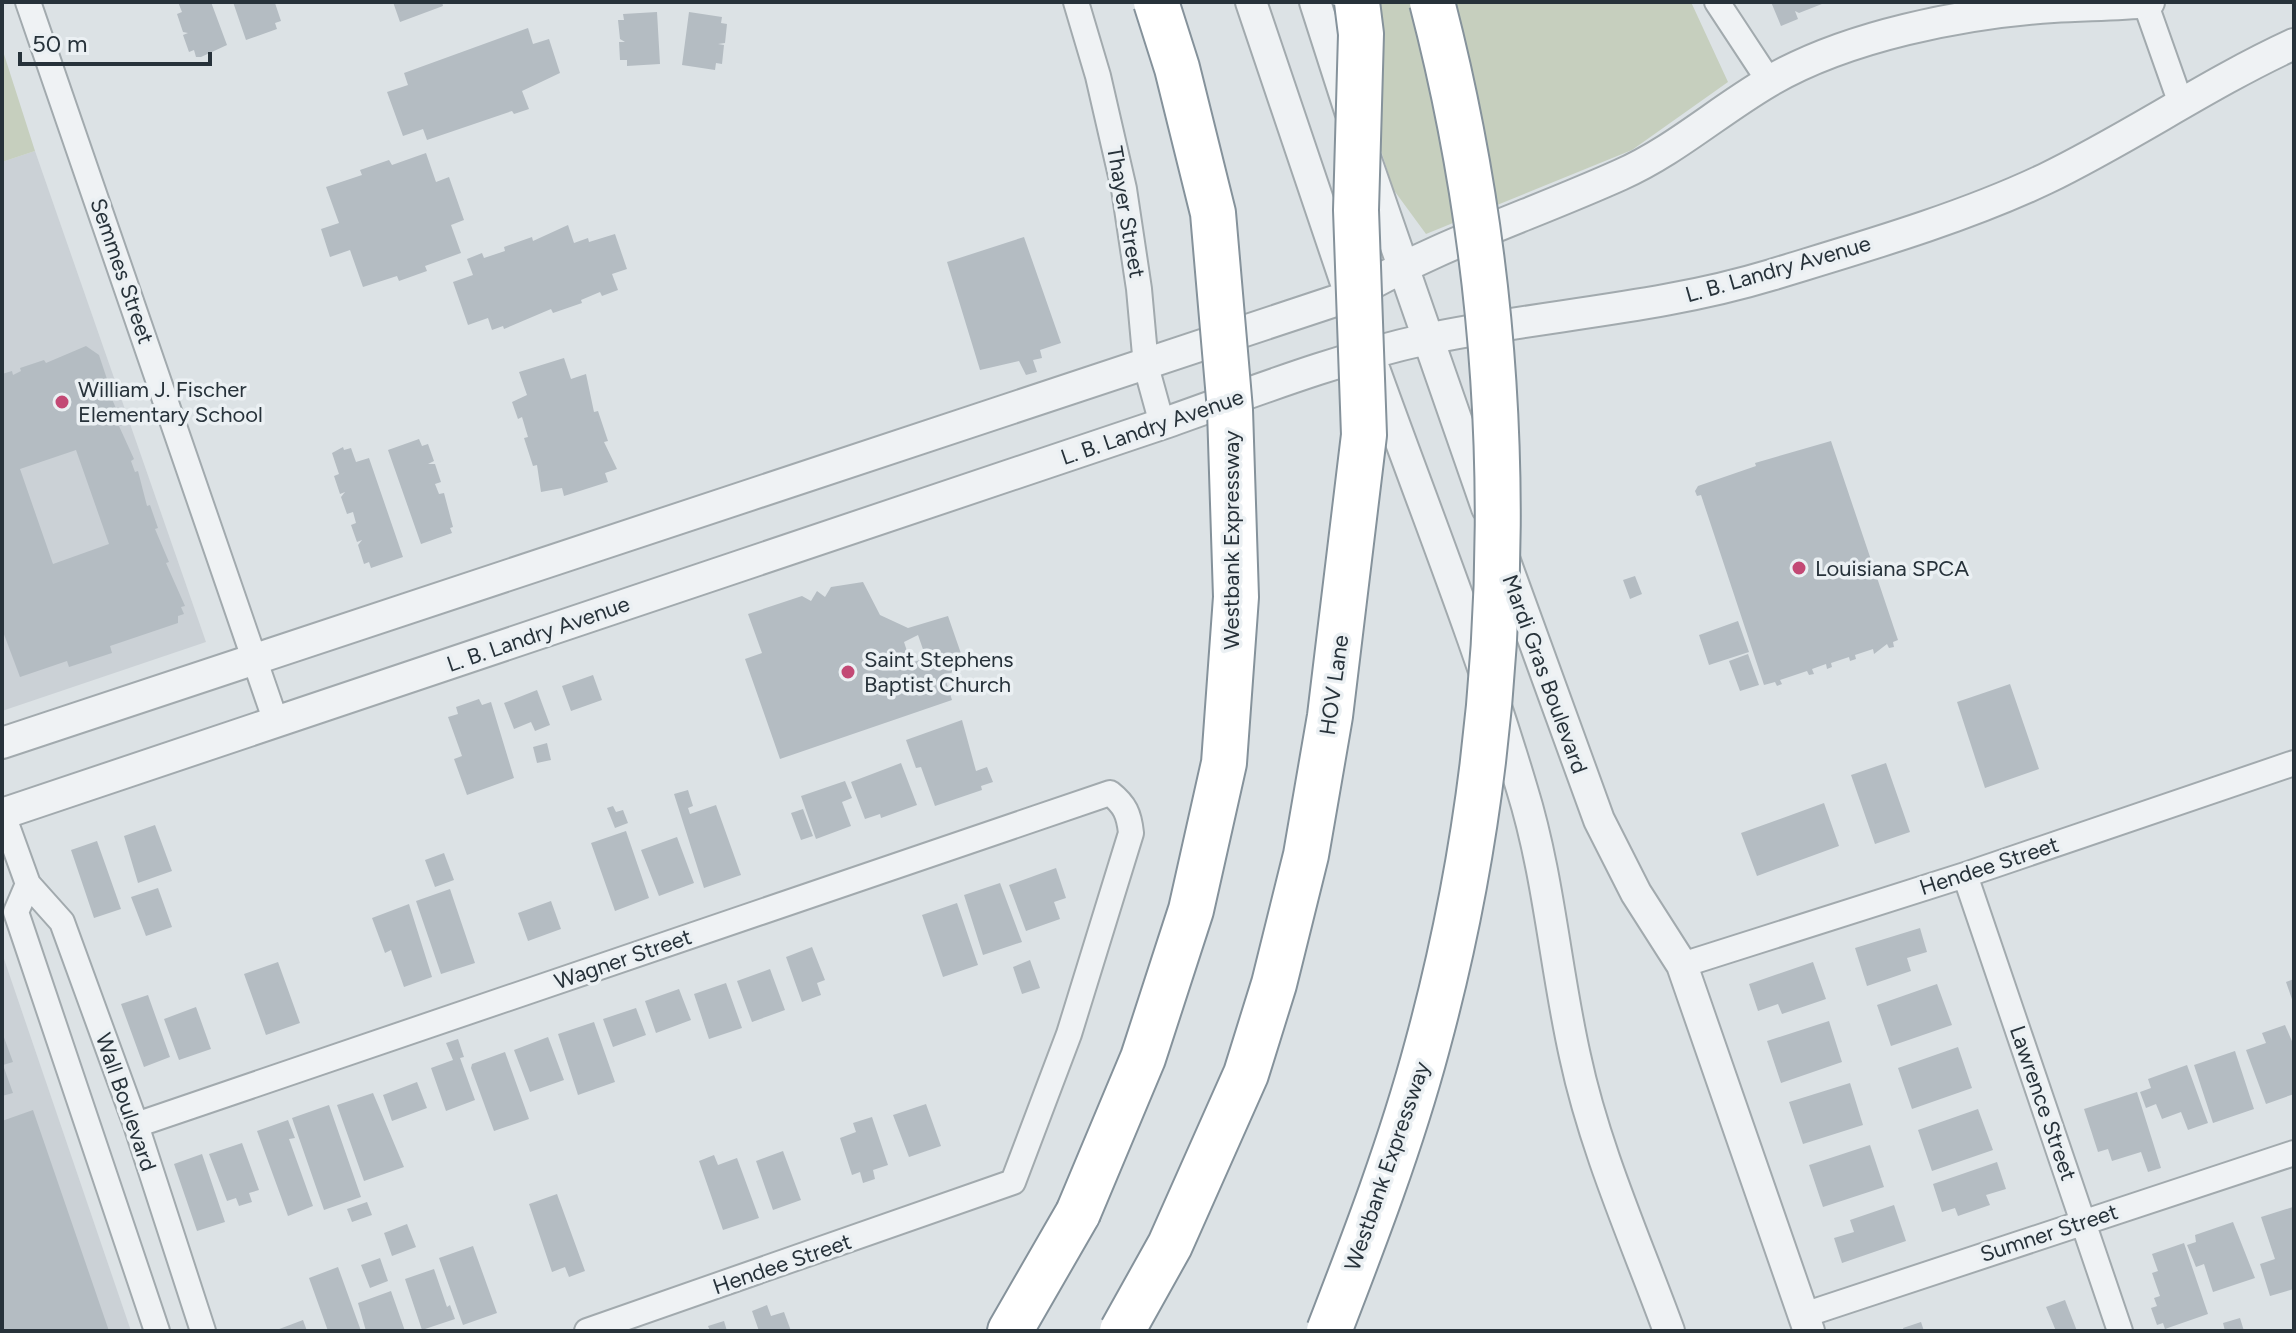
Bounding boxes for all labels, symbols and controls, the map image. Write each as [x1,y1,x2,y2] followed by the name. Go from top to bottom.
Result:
[20,16,210,66] scale bar
[32,29,88,58] text: 50 m
[1101,144,1151,280] street label: Thayer Street
[84,195,160,347] street label: Semmes Street
[1682,230,1874,308] street label: L. B. Landry Avenue
[78,376,263,428] place label: William J. Fischer Elementary School
[1057,383,1247,471] street label: L. B. Landry Avenue
[53,393,71,411] marker: William J. Fischer Elementary School
[1218,430,1245,650] street label: Westbank Expressway
[1815,555,1969,582] place label: Louisiana SPCA
[1790,559,1808,577] marker: Louisiana SPCA
[1496,571,1594,777] street label: Mardi Gras Boulevard
[443,590,633,678] street label: L. B. Landry Avenue
[1314,633,1354,737] street label: HOV Lane
[864,646,1013,698] place label: Saint Stephens Baptist Church
[839,663,857,681] marker: Saint Stephens Baptist Church
[1916,831,2062,901] street label: Hendee Street
[551,923,695,995] street label: Wagner Street
[2004,1022,2082,1184] street label: Lawrence Street
[90,1029,162,1175] street label: Wall Boulevard
[1339,1058,1436,1274] street label: Westbank Expressway
[1977,1198,2121,1268] street label: Sumner Street
[709,1228,855,1300] street label: Hendee Street

